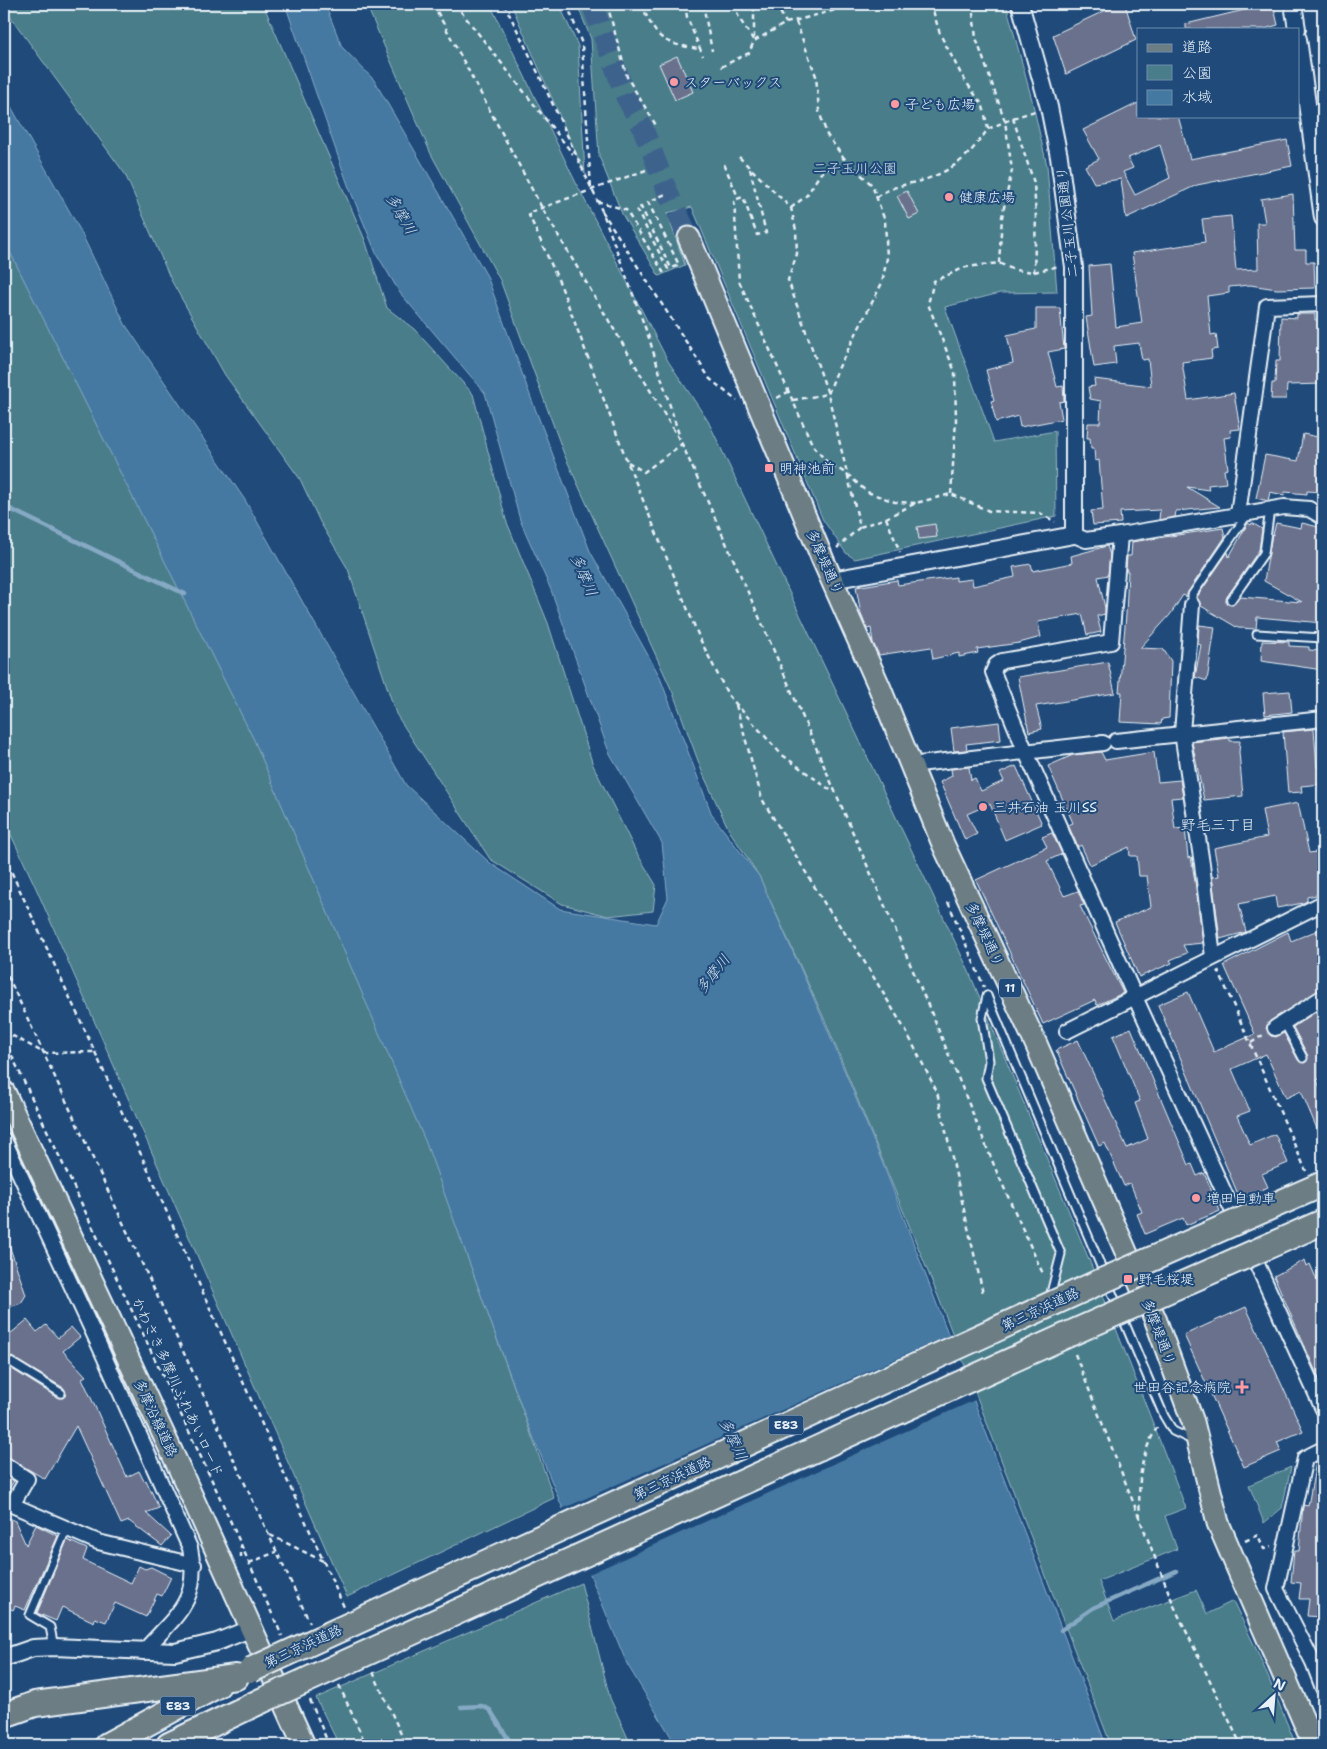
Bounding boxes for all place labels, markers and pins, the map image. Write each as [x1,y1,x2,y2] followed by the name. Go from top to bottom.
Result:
[684,73,782,91] place label: スターバックス
[668,76,680,88] marker: スターバックス
[905,95,975,113] place label: 子ども広場
[889,98,901,110] marker: 子ども広場
[959,188,1015,206] place label: 健康広場
[943,191,955,203] marker: 健康広場
[779,459,835,477] place label: 明神池前
[763,462,775,474] marker: 明神池前
[993,798,1097,816] place label: 三井石油 玉川SS
[977,801,989,813] marker: 三井石油 玉川SS
[1206,1189,1276,1207] place label: 増田自動車
[1190,1192,1202,1204] marker: 増田自動車
[1138,1270,1194,1288] place label: 野毛桜堤
[1122,1273,1134,1285] marker: 野毛桜堤
[1133,1378,1231,1396] place label: 世田谷記念病院
[1235,1380,1249,1394] marker: 世田谷記念病院

